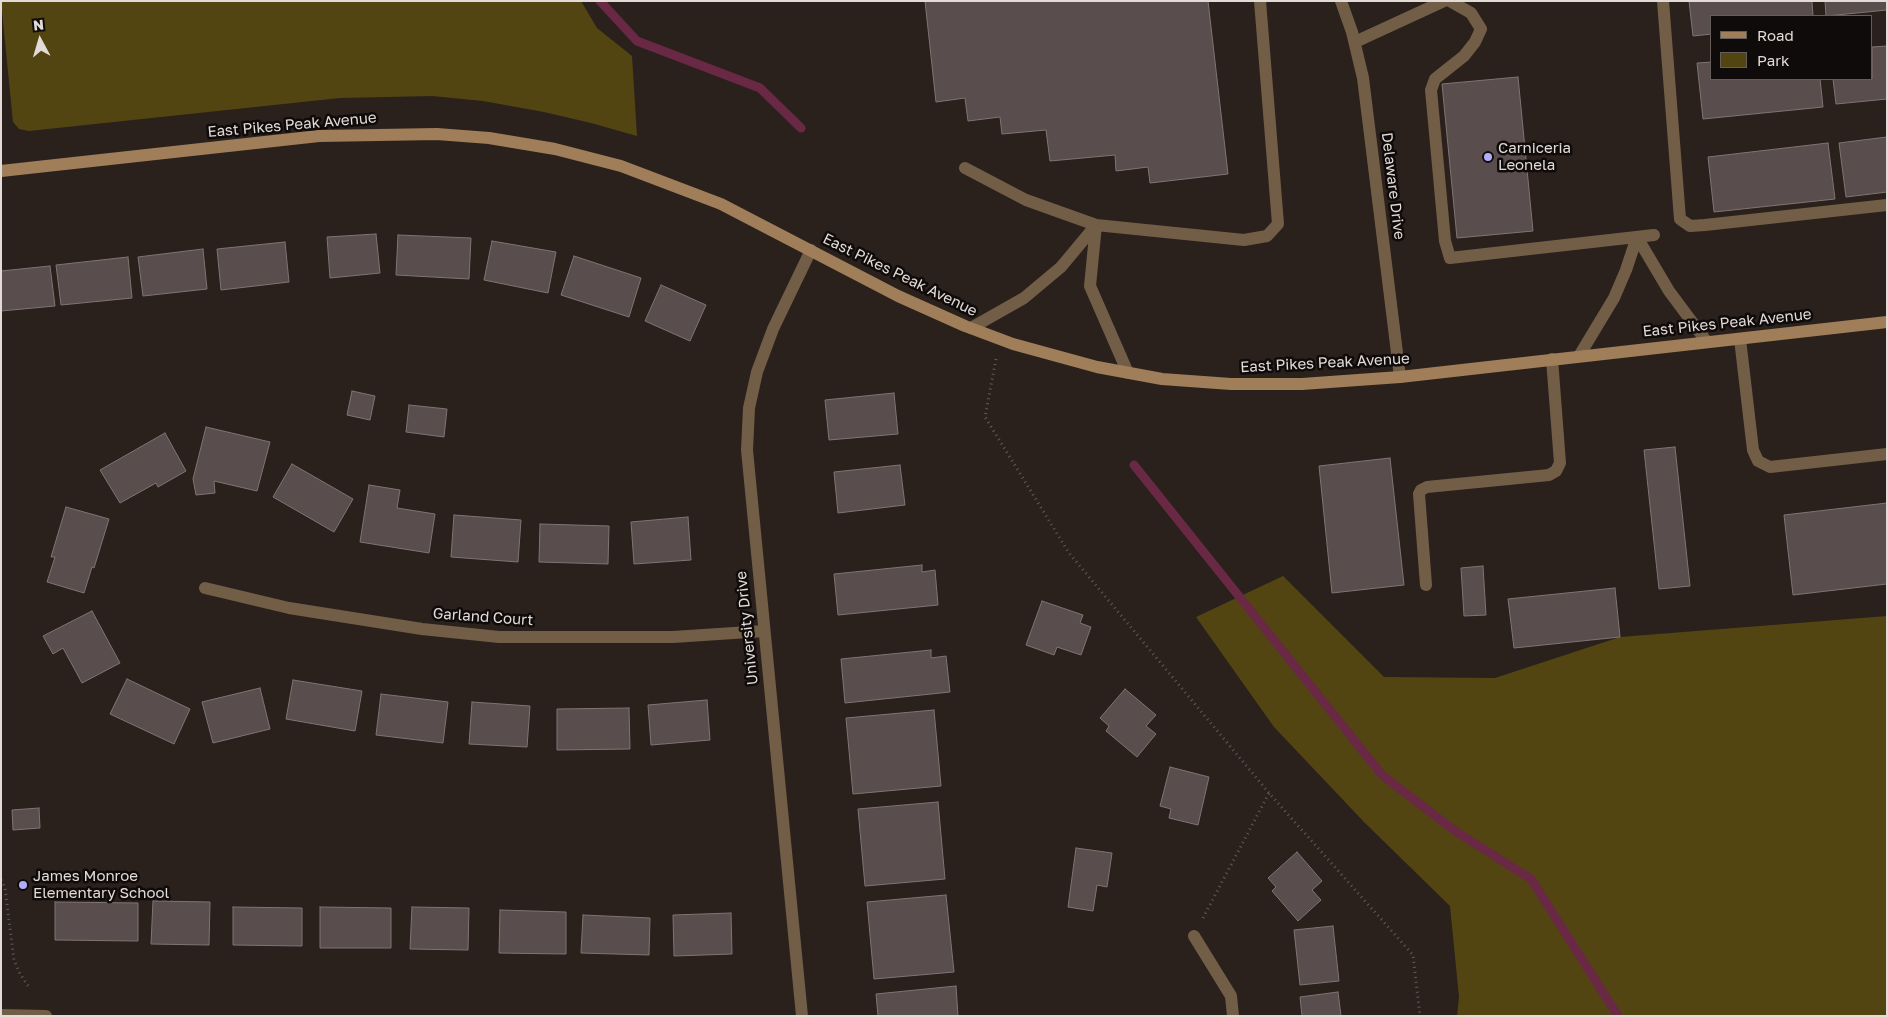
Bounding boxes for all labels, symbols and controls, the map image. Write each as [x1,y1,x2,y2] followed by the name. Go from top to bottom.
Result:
[15,15,65,65] north arrow
[1710,15,1873,80] legend
[32,16,45,34] text: N
[1757,26,1794,44] text: Road
[1757,51,1789,69] text: Park
[207,109,377,141] street label: East Pikes Peak Avenue
[1377,131,1409,241] street label: Delaware Drive
[1498,139,1571,174] place label: Carniceria Leonela
[1482,151,1494,163] marker: Carniceria Leonela
[820,230,980,320] street label: East Pikes Peak Avenue
[1642,305,1812,341] street label: East Pikes Peak Avenue
[1240,350,1410,376] street label: East Pikes Peak Avenue
[732,570,762,686] street label: University Drive
[432,605,534,629] street label: Garland Court
[33,867,169,902] place label: James Monroe Elementary School
[17,879,29,891] marker: James Monroe Elementary School

